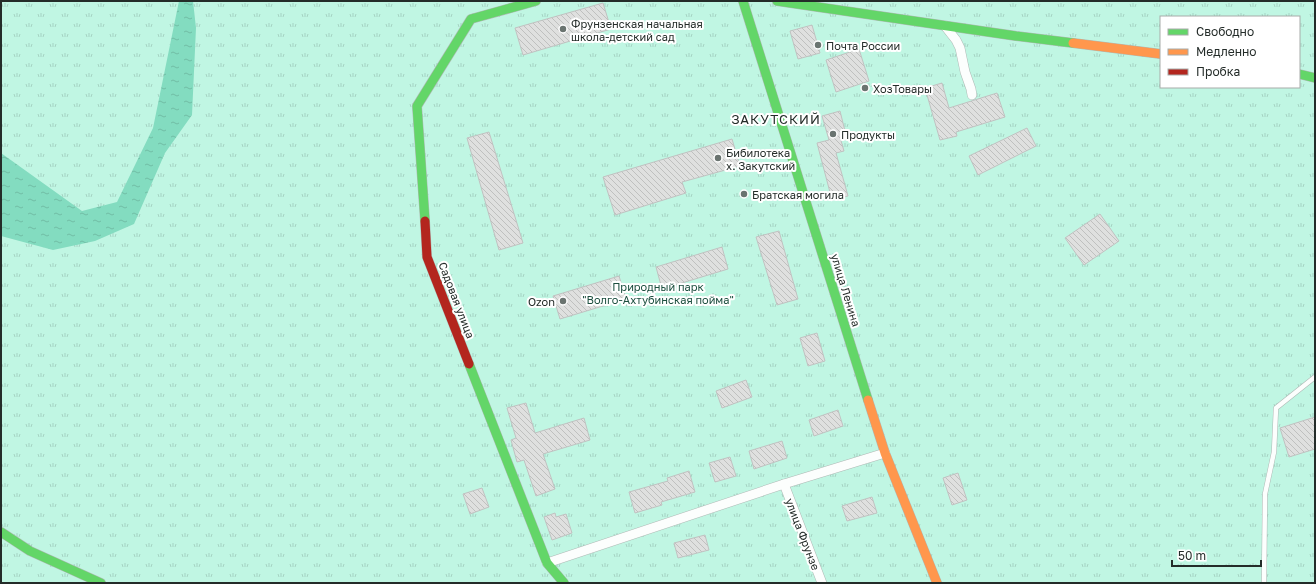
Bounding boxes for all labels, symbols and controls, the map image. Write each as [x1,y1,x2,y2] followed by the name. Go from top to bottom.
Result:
[1160,16,1300,88] legend
[571,17,703,43] place label: Фрунзенская начальная школа-детский сад
[558,24,568,34] marker: Фрунзенская начальная школа-детский сад
[1196,24,1254,39] text: Свободно
[826,39,900,52] place label: Почта России
[813,40,823,50] marker: Почта России
[1196,44,1256,59] text: Медленно
[1196,64,1240,79] text: Пробка
[873,82,932,95] place label: ХозТовары
[860,83,870,93] marker: ХозТовары
[731,111,821,127] district label: ЗАКУТСКИЙ
[841,128,895,141] place label: Продукты
[828,129,838,139] marker: Продукты
[726,146,795,172] place label: Бибилотека х. Закутский
[713,153,723,163] marker: Бибилотека х. Закутский
[752,188,844,201] place label: Братская могила
[739,189,749,199] marker: Братская могила
[829,252,863,328] street label: улица Ленина
[436,260,478,340] street label: Садовая улица
[582,280,734,306] park label: Природный парк "Волго-Ахтубинская пойма"
[528,295,555,308] place label: Ozon
[558,296,568,306] marker: Ozon
[783,496,823,572] street label: улица Фрунзе
[1172,542,1261,568] scale bar
[1178,548,1206,563] text: 50 m

